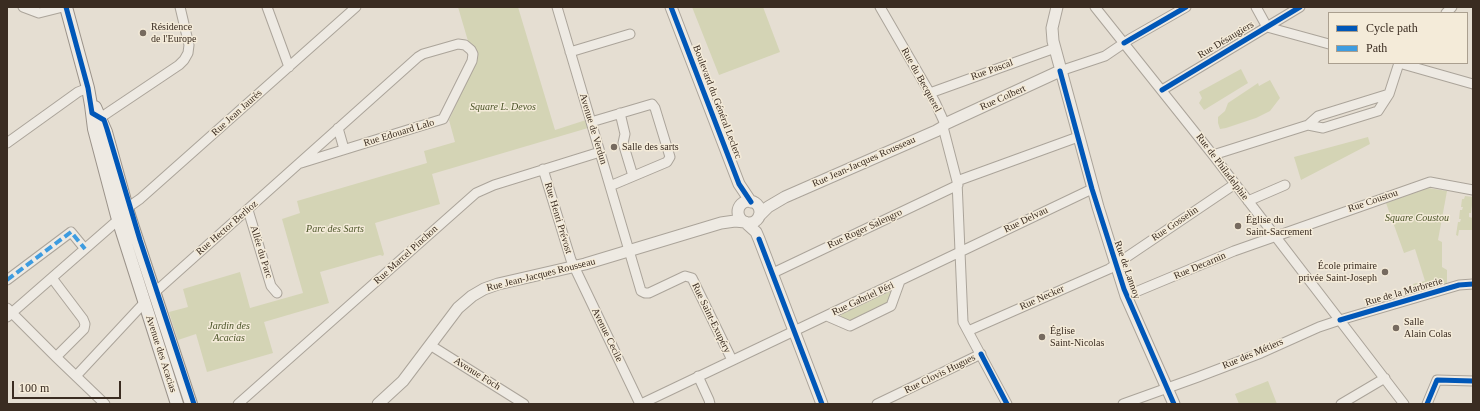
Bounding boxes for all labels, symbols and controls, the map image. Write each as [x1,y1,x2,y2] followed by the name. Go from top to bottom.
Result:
[1328,12,1468,64] legend
[1196,19,1256,61] street label: Rue Désaugiers
[151,21,196,44] place label: Résidence de l'Europe
[1366,21,1418,35] text: Cycle path
[138,28,148,38] marker: Résidence de l'Europe
[1366,41,1387,55] text: Path
[690,43,744,161] street label: Boulevard du Général Leclerc
[898,46,944,114] street label: Rue du Becquerel
[969,57,1015,83] street label: Rue Pascal
[978,83,1028,113] street label: Rue Colbert
[209,87,265,139] street label: Rue Jean Jaurès
[576,92,610,166] street label: Avenue de Verdun
[470,101,536,113] park label: Square L. Devos
[362,117,436,149] street label: Rue Edouard Lalo
[1193,131,1251,203] street label: Rue de Philadelphie
[811,134,917,190] street label: Rue Jean-Jacques Rousseau
[622,141,679,153] place label: Salle des sarts
[609,142,619,152] marker: Salle des sarts
[541,181,575,255] street label: Rue Henri Prévost
[1346,187,1400,215] street label: Rue Coustou
[194,198,260,258] street label: Rue Hector Berlioz
[1002,204,1050,236] street label: Rue Delvau
[1149,204,1201,244] street label: Rue Gosselin
[826,206,904,252] street label: Rue Roger Salengro
[1385,212,1449,224] park label: Square Coustou
[1246,214,1312,238] place label: Église du Saint-Sacrement
[1233,221,1243,231] marker: Église du Saint-Sacrement
[306,223,364,235] park label: Parc des Sarts
[371,223,441,287] street label: Rue Marcel Pinchon
[247,224,275,280] street label: Allée du Parc
[1111,239,1143,301] street label: Rue de Lannoy
[1172,250,1228,282] street label: Rue Decarnin
[485,256,597,294] street label: Rue Jean-Jacques Rousseau
[1298,260,1377,284] place label: École primaire privée Saint-Joseph
[1380,267,1390,277] marker: École primaire privée Saint-Joseph
[1364,275,1444,309] street label: Rue de la Marbrerie
[830,279,896,319] street label: Rue Gabriel Péri
[689,281,733,355] street label: Rue Saint-Exupéry
[1018,283,1066,313] street label: Rue Necker
[589,306,625,364] street label: Avenue Cecile
[143,314,179,394] street label: Avenue des Acacias
[1404,316,1451,340] place label: Salle Alain Colas
[208,320,250,344] park label: Jardin des Acacias
[1391,323,1401,333] marker: Salle Alain Colas
[1050,325,1104,348] place label: Église Saint-Nicolas
[1037,332,1047,342] marker: Église Saint-Nicolas
[1221,336,1285,372] street label: Rue des Métiers
[902,352,978,396] street label: Rue Clovis Hugues
[451,355,503,393] street label: Avenue Foch
[14,373,123,399] scale bar
[19,381,49,395] text: 100 m

